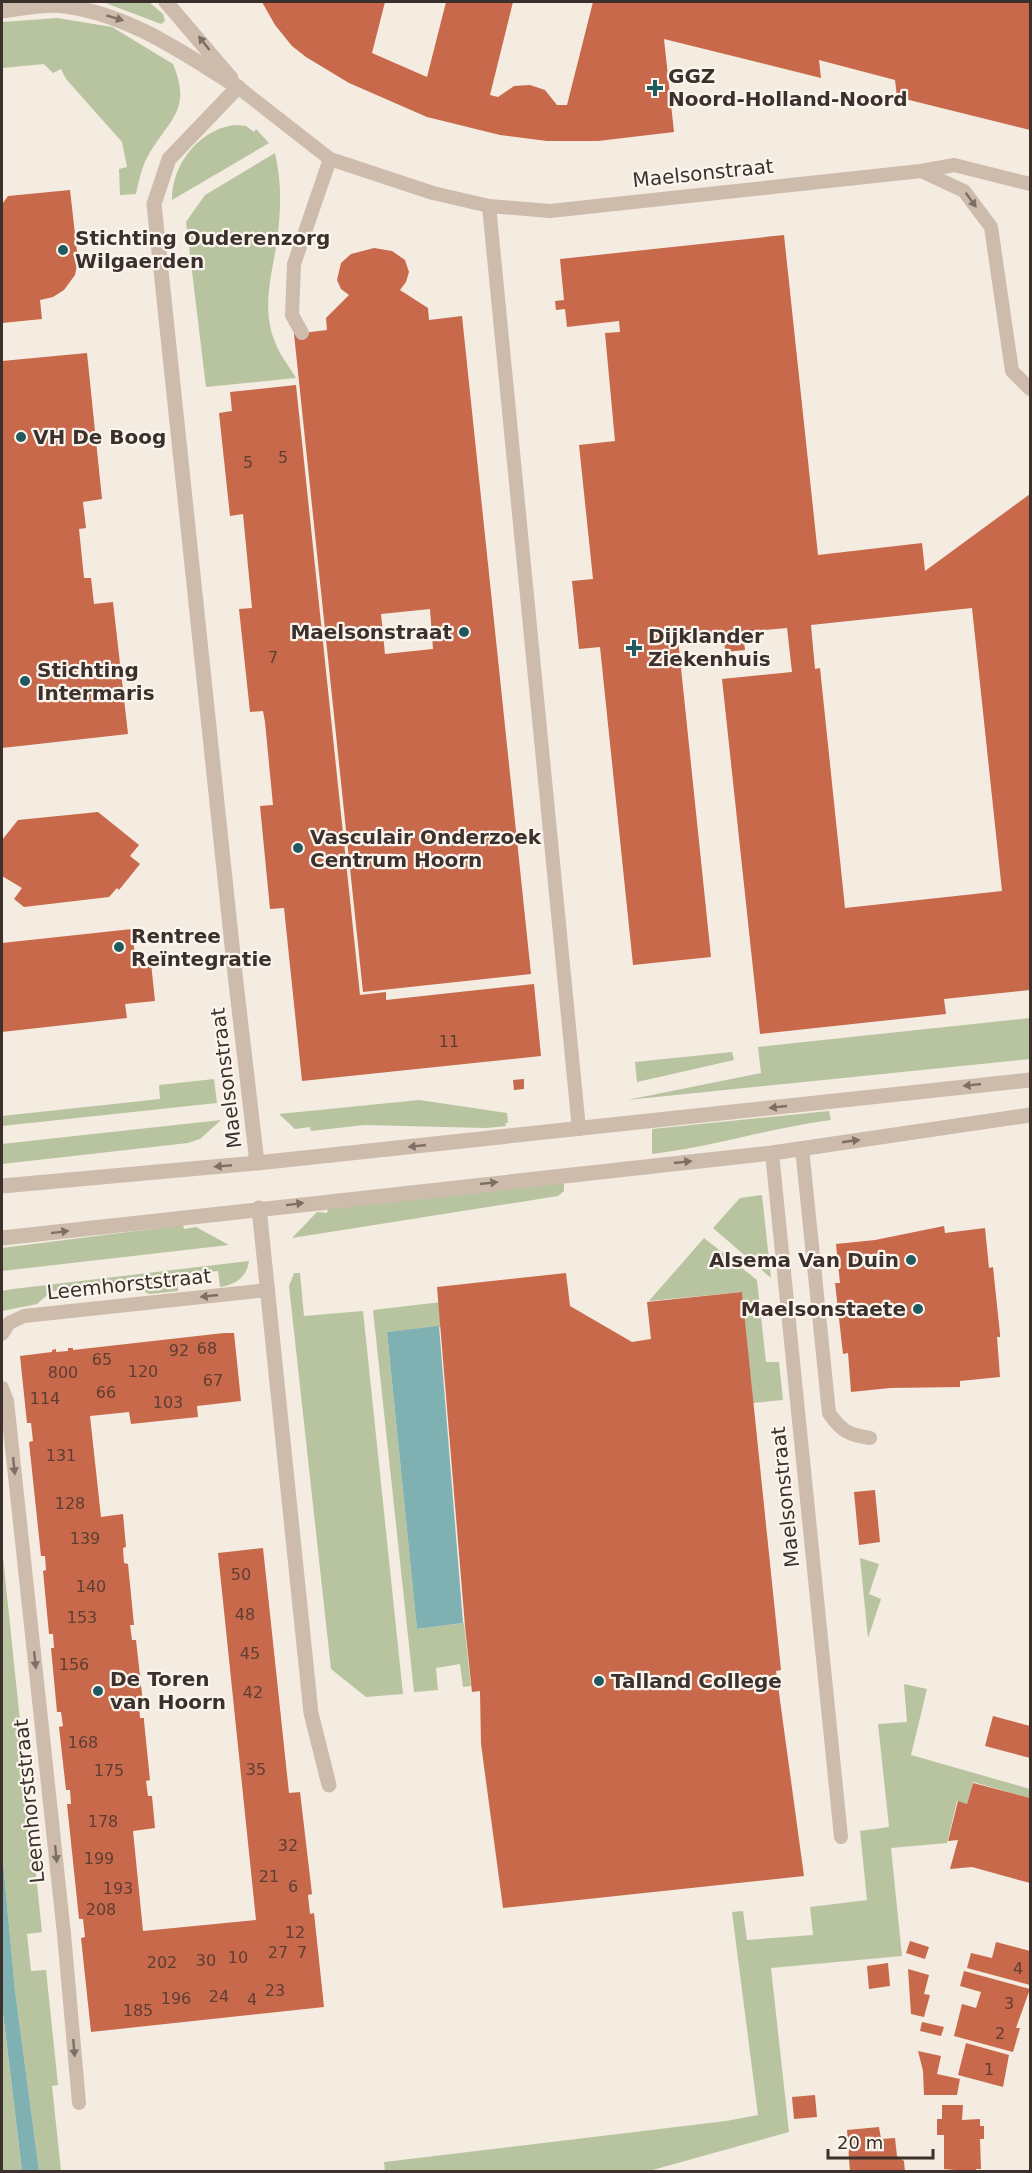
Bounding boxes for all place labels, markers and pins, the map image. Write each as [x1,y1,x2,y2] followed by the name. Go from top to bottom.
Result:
[668,64,908,111] place label: GGZ Noord-Holland-Noord
[646,79,664,97] marker: GGZ Noord-Holland-Noord
[75,226,330,273] place label: Stichting Ouderenzorg Wilgaerden
[56,243,70,257] marker: Stichting Ouderenzorg Wilgaerden
[33,425,166,449] place label: VH De Boog
[14,430,28,444] marker: VH De Boog
[290,620,452,644] place label: Maelsonstraat
[648,624,771,671] place label: Dijklander Ziekenhuis
[457,625,471,639] marker: Maelsonstraat
[625,639,643,657] marker: Dijklander Ziekenhuis
[37,658,155,705] place label: Stichting Intermaris
[18,674,32,688] marker: Stichting Intermaris
[310,825,542,872] place label: Vasculair Onderzoek Centrum Hoorn
[291,841,305,855] marker: Vasculair Onderzoek Centrum Hoorn
[131,924,272,971] place label: Rentree Reïntegratie
[112,940,126,954] marker: Rentree Reïntegratie
[709,1248,899,1272] place label: Alsema Van Duin
[904,1253,918,1267] marker: Alsema Van Duin
[741,1297,906,1321] place label: Maelsonstaete
[911,1302,925,1316] marker: Maelsonstaete
[110,1667,226,1714] place label: De Toren van Hoorn
[611,1669,782,1693] place label: Talland College
[592,1674,606,1688] marker: Talland College
[91,1684,105,1698] marker: De Toren van Hoorn

